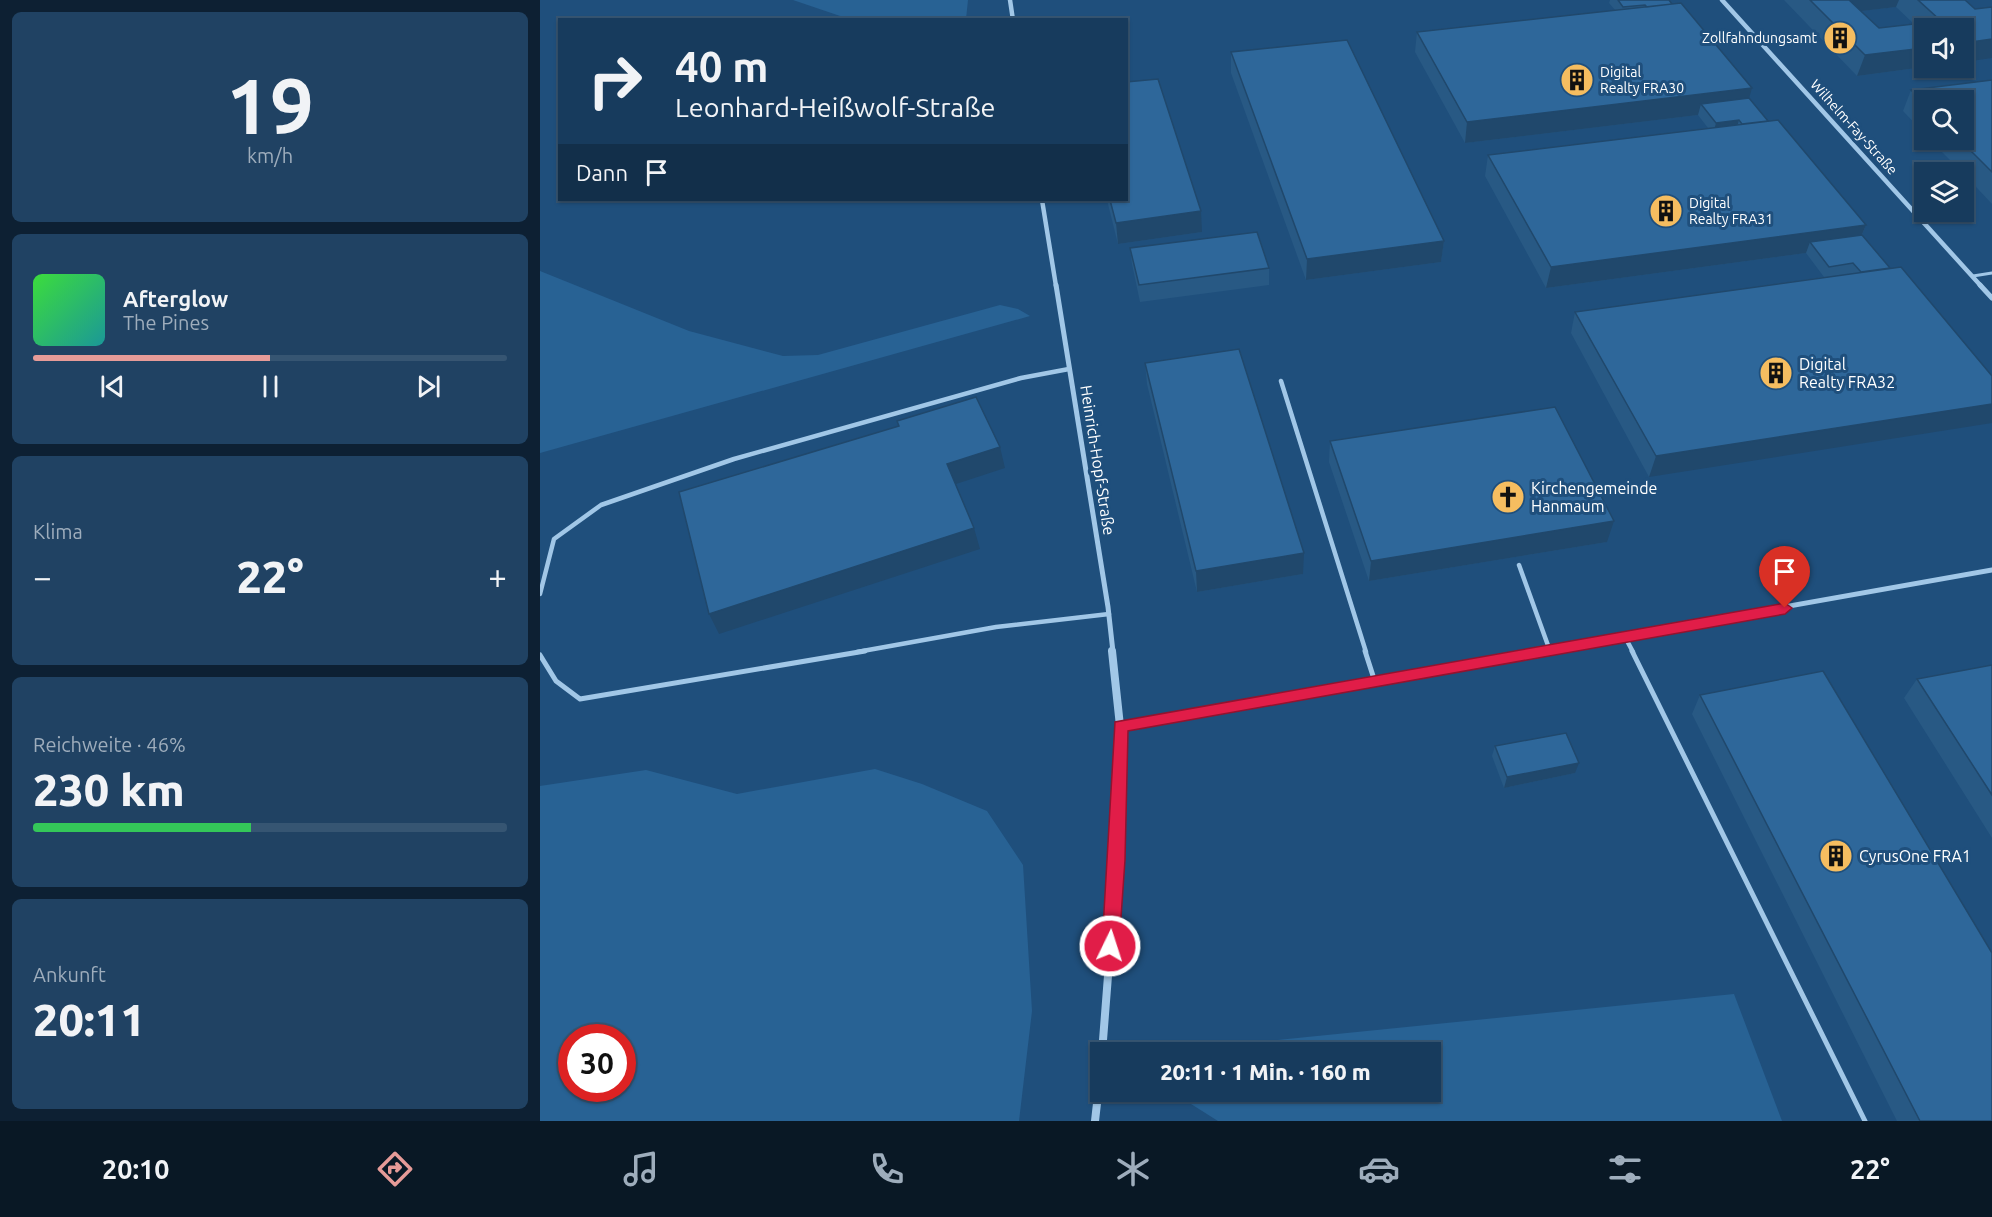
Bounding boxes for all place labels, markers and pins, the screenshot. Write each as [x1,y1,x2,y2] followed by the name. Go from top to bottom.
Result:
[1822,20,1858,56] building icon: Zollfahndungsamt
[1702,30,1817,46] place label: Zollfahndungsamt
[1559,62,1595,98] building icon: Digital Realty FRA30
[1600,64,1684,96] place label: Digital Realty FRA30
[1648,193,1684,229] building icon: Digital Realty FRA31
[1689,195,1773,227] place label: Digital Realty FRA31
[1758,355,1794,391] building icon: Digital Realty FRA32
[1799,355,1895,391] place label: Digital Realty FRA32
[1490,479,1526,515] church icon: Kirchengemeinde Hanmaum
[1531,479,1657,515] place label: Kirchengemeinde Hanmaum
[1759,546,1810,608] pin
[1818,838,1854,874] building icon: CyrusOne FRA1
[1859,847,1971,865] place label: CyrusOne FRA1

